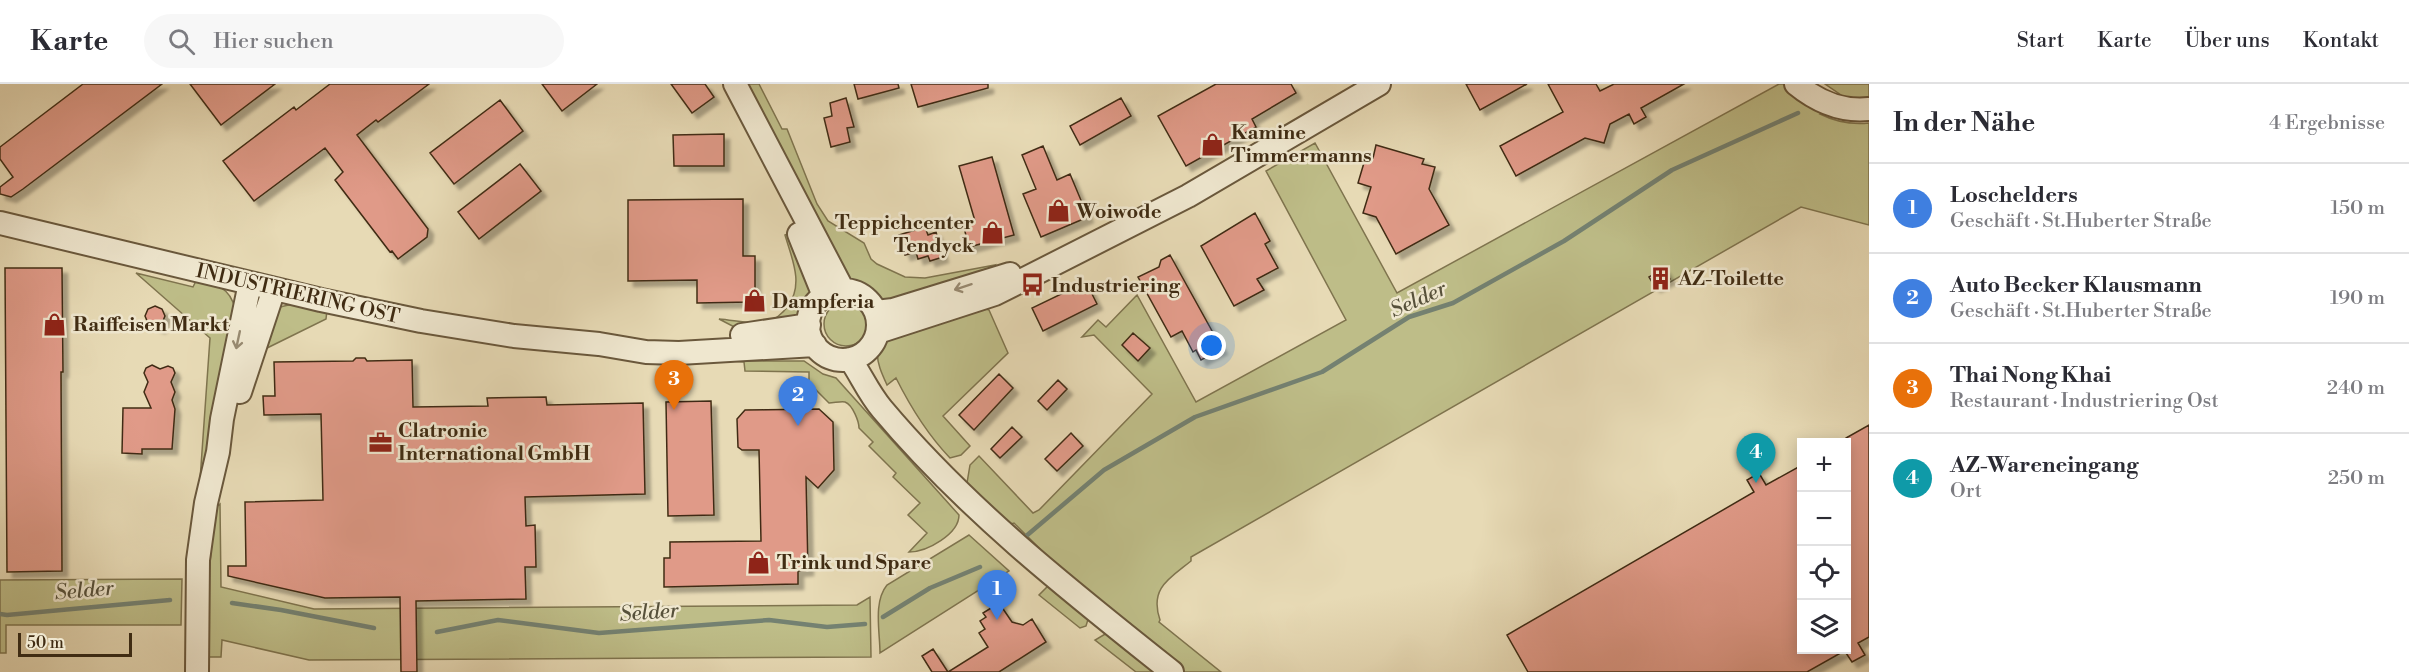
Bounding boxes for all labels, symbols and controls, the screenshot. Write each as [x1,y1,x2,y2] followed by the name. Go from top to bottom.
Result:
[144,14,564,68] search box
[30,24,108,59] text: Karte
[165,25,198,58] icon: search
[213,28,334,55] text: Hier suchen
[2017,28,2064,54] text: Start
[2097,28,2152,54] text: Karte
[2185,28,2270,54] text: Über uns
[2303,28,2379,54] text: Kontakt
[1893,107,2035,139] text: In der Nähe
[2269,111,2385,136] text: 4 Ergebnisse
[1231,121,1372,169] place label: Kamine Timmermanns
[1200,131,1226,157] shop icon: Kamine Timmermanns
[1950,182,2078,209] text: Loschelders
[1908,196,1917,221] text: 1
[2330,196,2385,221] text: 150 m
[1045,198,1071,224] shop icon: Woiwode
[1075,200,1162,225] place label: Woiwode
[1950,209,2212,234] text: Geschäft · St.Huberter Straße
[835,211,975,259] place label: Teppichcenter Tendyck
[979,220,1005,246] shop icon: Teppichcenter Tendyck
[193,259,402,330] street label: INDUSTRIERING OST
[1647,265,1673,291] building icon: AZ-Toilette
[1677,267,1784,292] place label: AZ-Toilette
[1020,272,1046,298] bus stop icon: Industriering
[1950,272,2202,299] text: Auto Becker Klausmann
[1051,274,1180,299] place label: Industriering
[1386,276,1452,324] water label: Selder
[954,283,973,294] one-way arrow
[1906,286,1919,311] text: 2
[2330,286,2385,311] text: 190 m
[741,288,767,314] shop icon: Dampferia
[772,290,874,315] place label: Dampferia
[1950,299,2212,324] text: Geschäft · St.Huberter Straße
[42,311,68,337] shop icon: Raiffeisen Markt
[73,313,230,338] place label: Raiffeisen Markt
[232,330,243,349] one-way arrow
[1197,331,1226,360] your location
[654,360,694,410] pin: 3
[1950,362,2111,389] text: Thai Nong Khai
[778,376,818,426] pin: 2
[1906,376,1919,401] text: 3
[2327,376,2385,401] text: 240 m
[1950,389,2219,414] text: Restaurant · Industriering Ost
[398,419,591,467] place label: Clatronic International GmbH
[367,429,393,455] office icon: Clatronic International GmbH
[1736,434,1776,483] pin: 4
[1797,438,1851,654] map controls
[1797,438,1851,492] button: +
[1950,452,2138,479] text: AZ-Wareneingang
[1906,466,1919,491] text: 4
[2328,466,2385,491] text: 250 m
[1950,479,1982,504] text: Ort
[1797,492,1851,546] button: −
[1797,546,1851,600] button: locate
[746,549,772,575] shop icon: Trink und Spare
[777,551,931,576] place label: Trink und Spare
[978,570,1016,620] pin: 1
[53,575,116,607] water label: Selder
[619,598,681,628] water label: Selder
[1797,600,1851,654] button: layers
[18,630,132,658] scale bar
[27,633,64,653] text: 50 m

